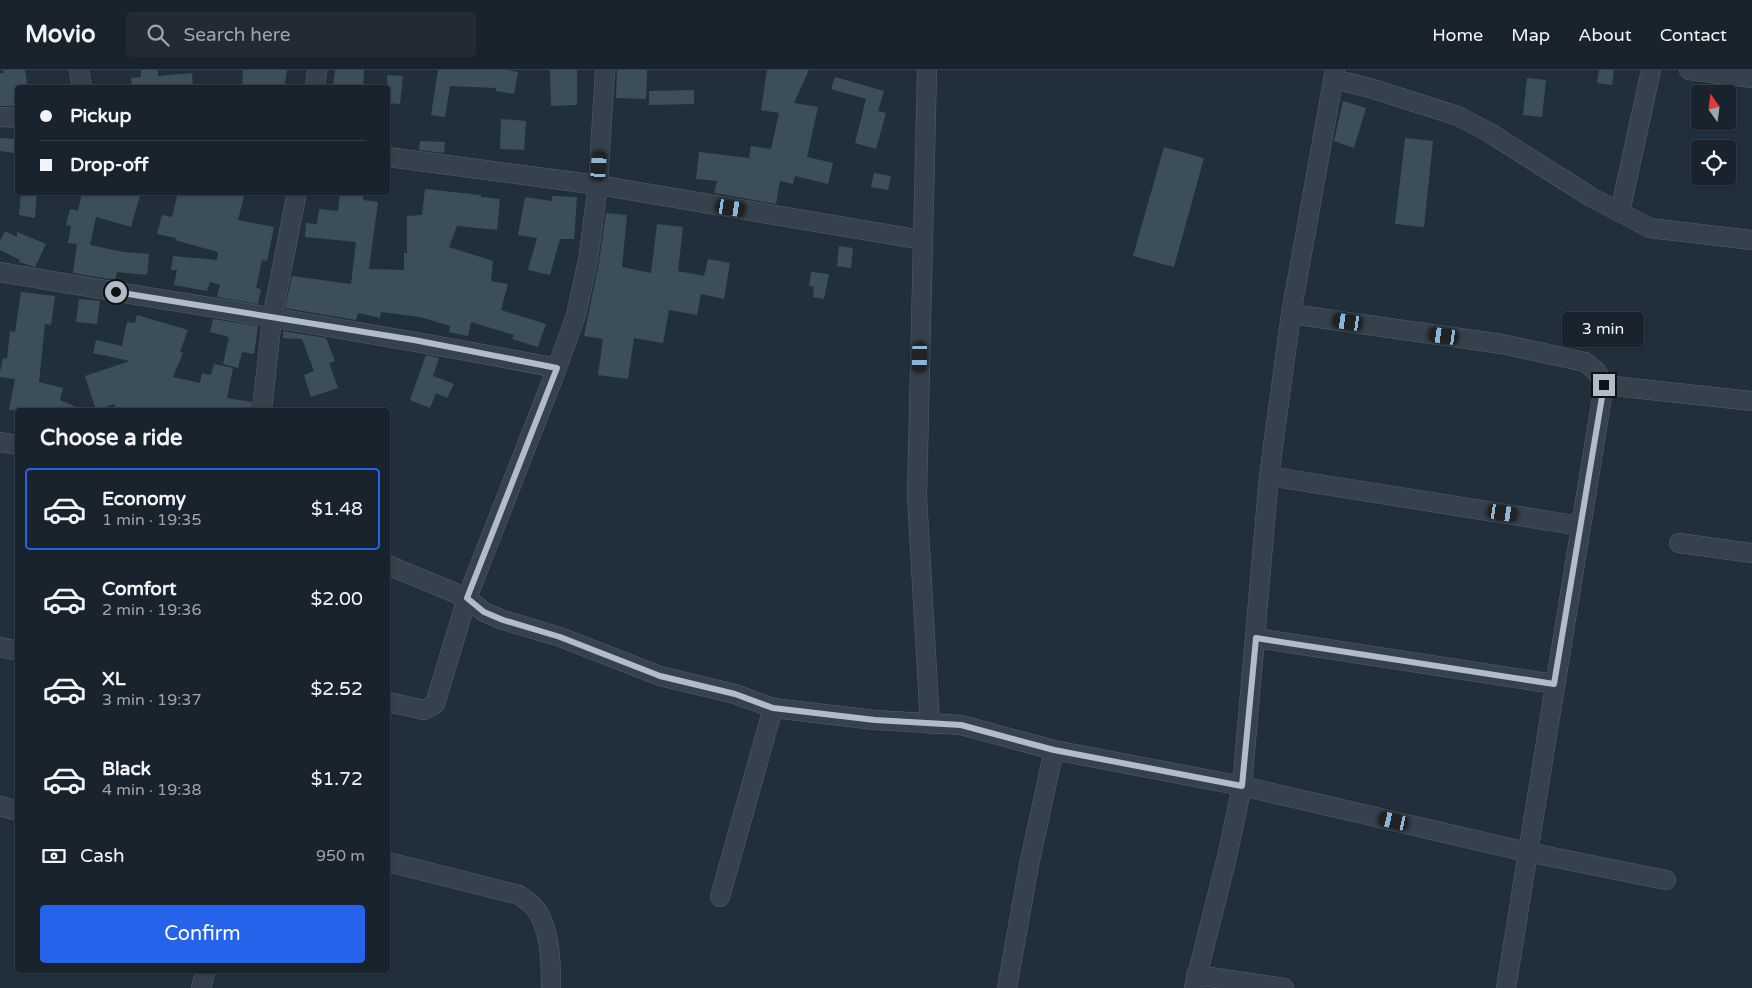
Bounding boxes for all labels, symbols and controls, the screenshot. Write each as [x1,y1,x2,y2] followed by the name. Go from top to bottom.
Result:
[126,12,476,57] search box
[25,20,96,49] text: Movio
[144,21,172,49] icon: search
[184,24,290,46] text: Search here
[1432,24,1483,46] text: Home
[1511,24,1550,46] text: Map
[1578,24,1632,46] text: About
[1660,24,1727,46] text: Contact
[1691,85,1736,130] north arrow
[1691,85,1736,185] map controls
[70,105,131,127] text: Pickup
[1691,140,1736,185] button: locate
[590,151,607,181] car
[70,154,149,176] text: Drop-off
[715,198,746,218] car
[105,281,127,303] route start
[1332,312,1363,332] car
[1563,312,1645,348] callout: 3 min
[1582,319,1624,339] text: 3 min
[1428,326,1459,346] car
[912,342,927,372] car
[1593,374,1615,396] route end
[40,425,183,451] text: Choose a ride
[42,487,87,532] icon: car
[102,488,186,510] text: Economy
[311,498,363,520] text: $1.48
[1487,503,1518,523] car
[102,510,201,530] text: 1 min · 19:35
[42,577,87,622] icon: car
[102,578,176,600] text: Comfort
[311,588,363,610] text: $2.00
[102,600,201,620] text: 2 min · 19:36
[42,667,87,712] icon: car
[102,668,126,690] text: XL
[311,678,363,700] text: $2.52
[102,690,201,710] text: 3 min · 19:37
[42,757,87,802] icon: car
[102,758,151,780] text: Black
[311,768,363,790] text: $1.72
[102,780,201,800] text: 4 min · 19:38
[1377,810,1410,832] car
[40,842,68,870] icon: cash
[80,845,125,867] text: Cash
[316,846,365,866] text: 950 m
[40,905,365,963] button: Confirm

